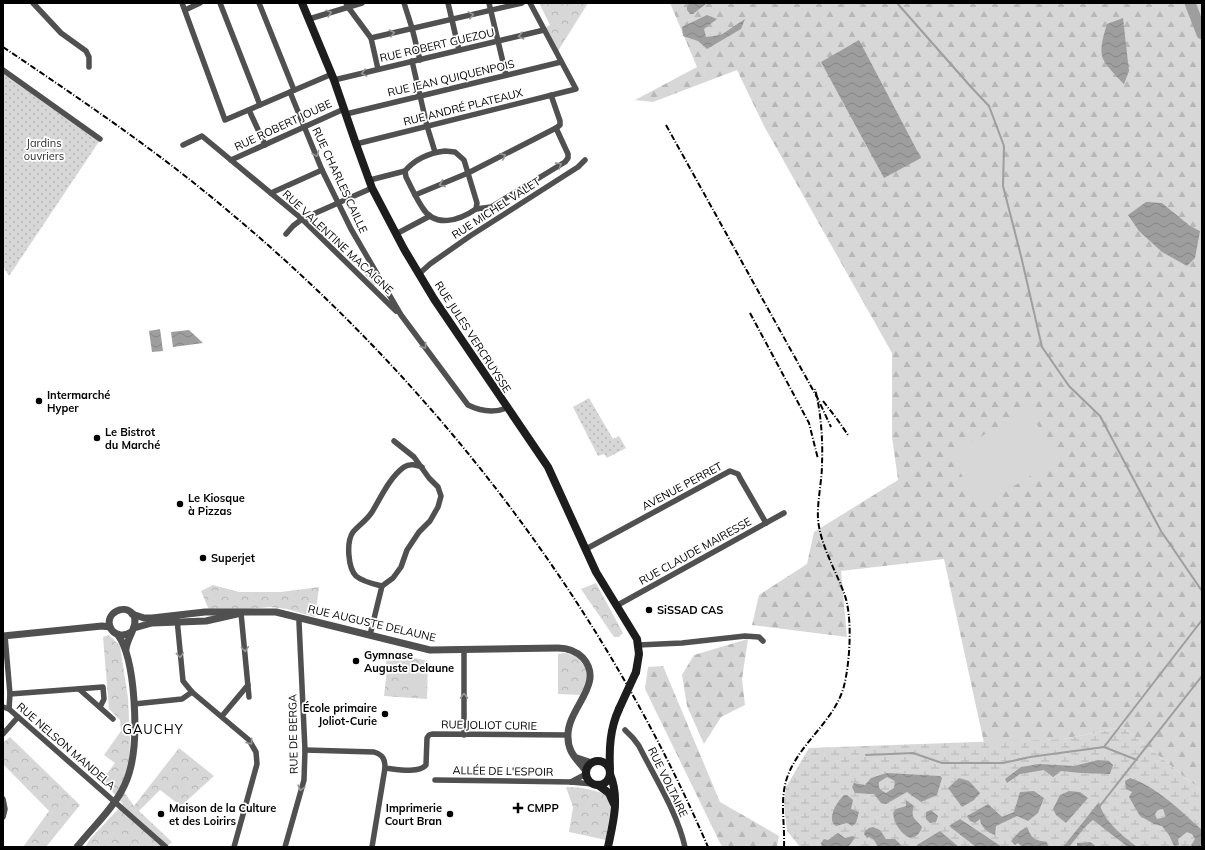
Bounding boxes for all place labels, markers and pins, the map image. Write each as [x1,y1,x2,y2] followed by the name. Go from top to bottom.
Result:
[47,388,110,415] place label: Intermarché Hyper
[34,396,44,406] marker: Intermarché Hyper
[105,425,160,452] place label: Le Bistrot du Marché
[92,433,102,443] marker: Le Bistrot du Marché
[188,491,245,518] place label: Le Kiosque à Pizzas
[175,499,185,509] marker: Le Kiosque à Pizzas
[211,551,255,565] place label: Superjet
[198,553,208,563] marker: Superjet
[657,603,723,617] place label: SiSSAD CAS
[644,605,654,615] marker: SiSSAD CAS
[364,648,454,675] place label: Gymnase Auguste Delaune
[351,656,361,666] marker: Gymnase Auguste Delaune
[303,701,377,728] place label: École primaire Joliot-Curie
[380,709,390,719] marker: École primaire Joliot-Curie
[169,801,276,828] place label: Maison de la Culture et des Loirirs
[385,801,442,828] place label: Imprimerie Court Bran
[527,801,559,815] place label: CMPP
[512,802,524,814] marker: CMPP
[156,809,166,819] marker: Maison de la Culture et des Loirirs
[445,809,455,819] marker: Imprimerie Court Bran

